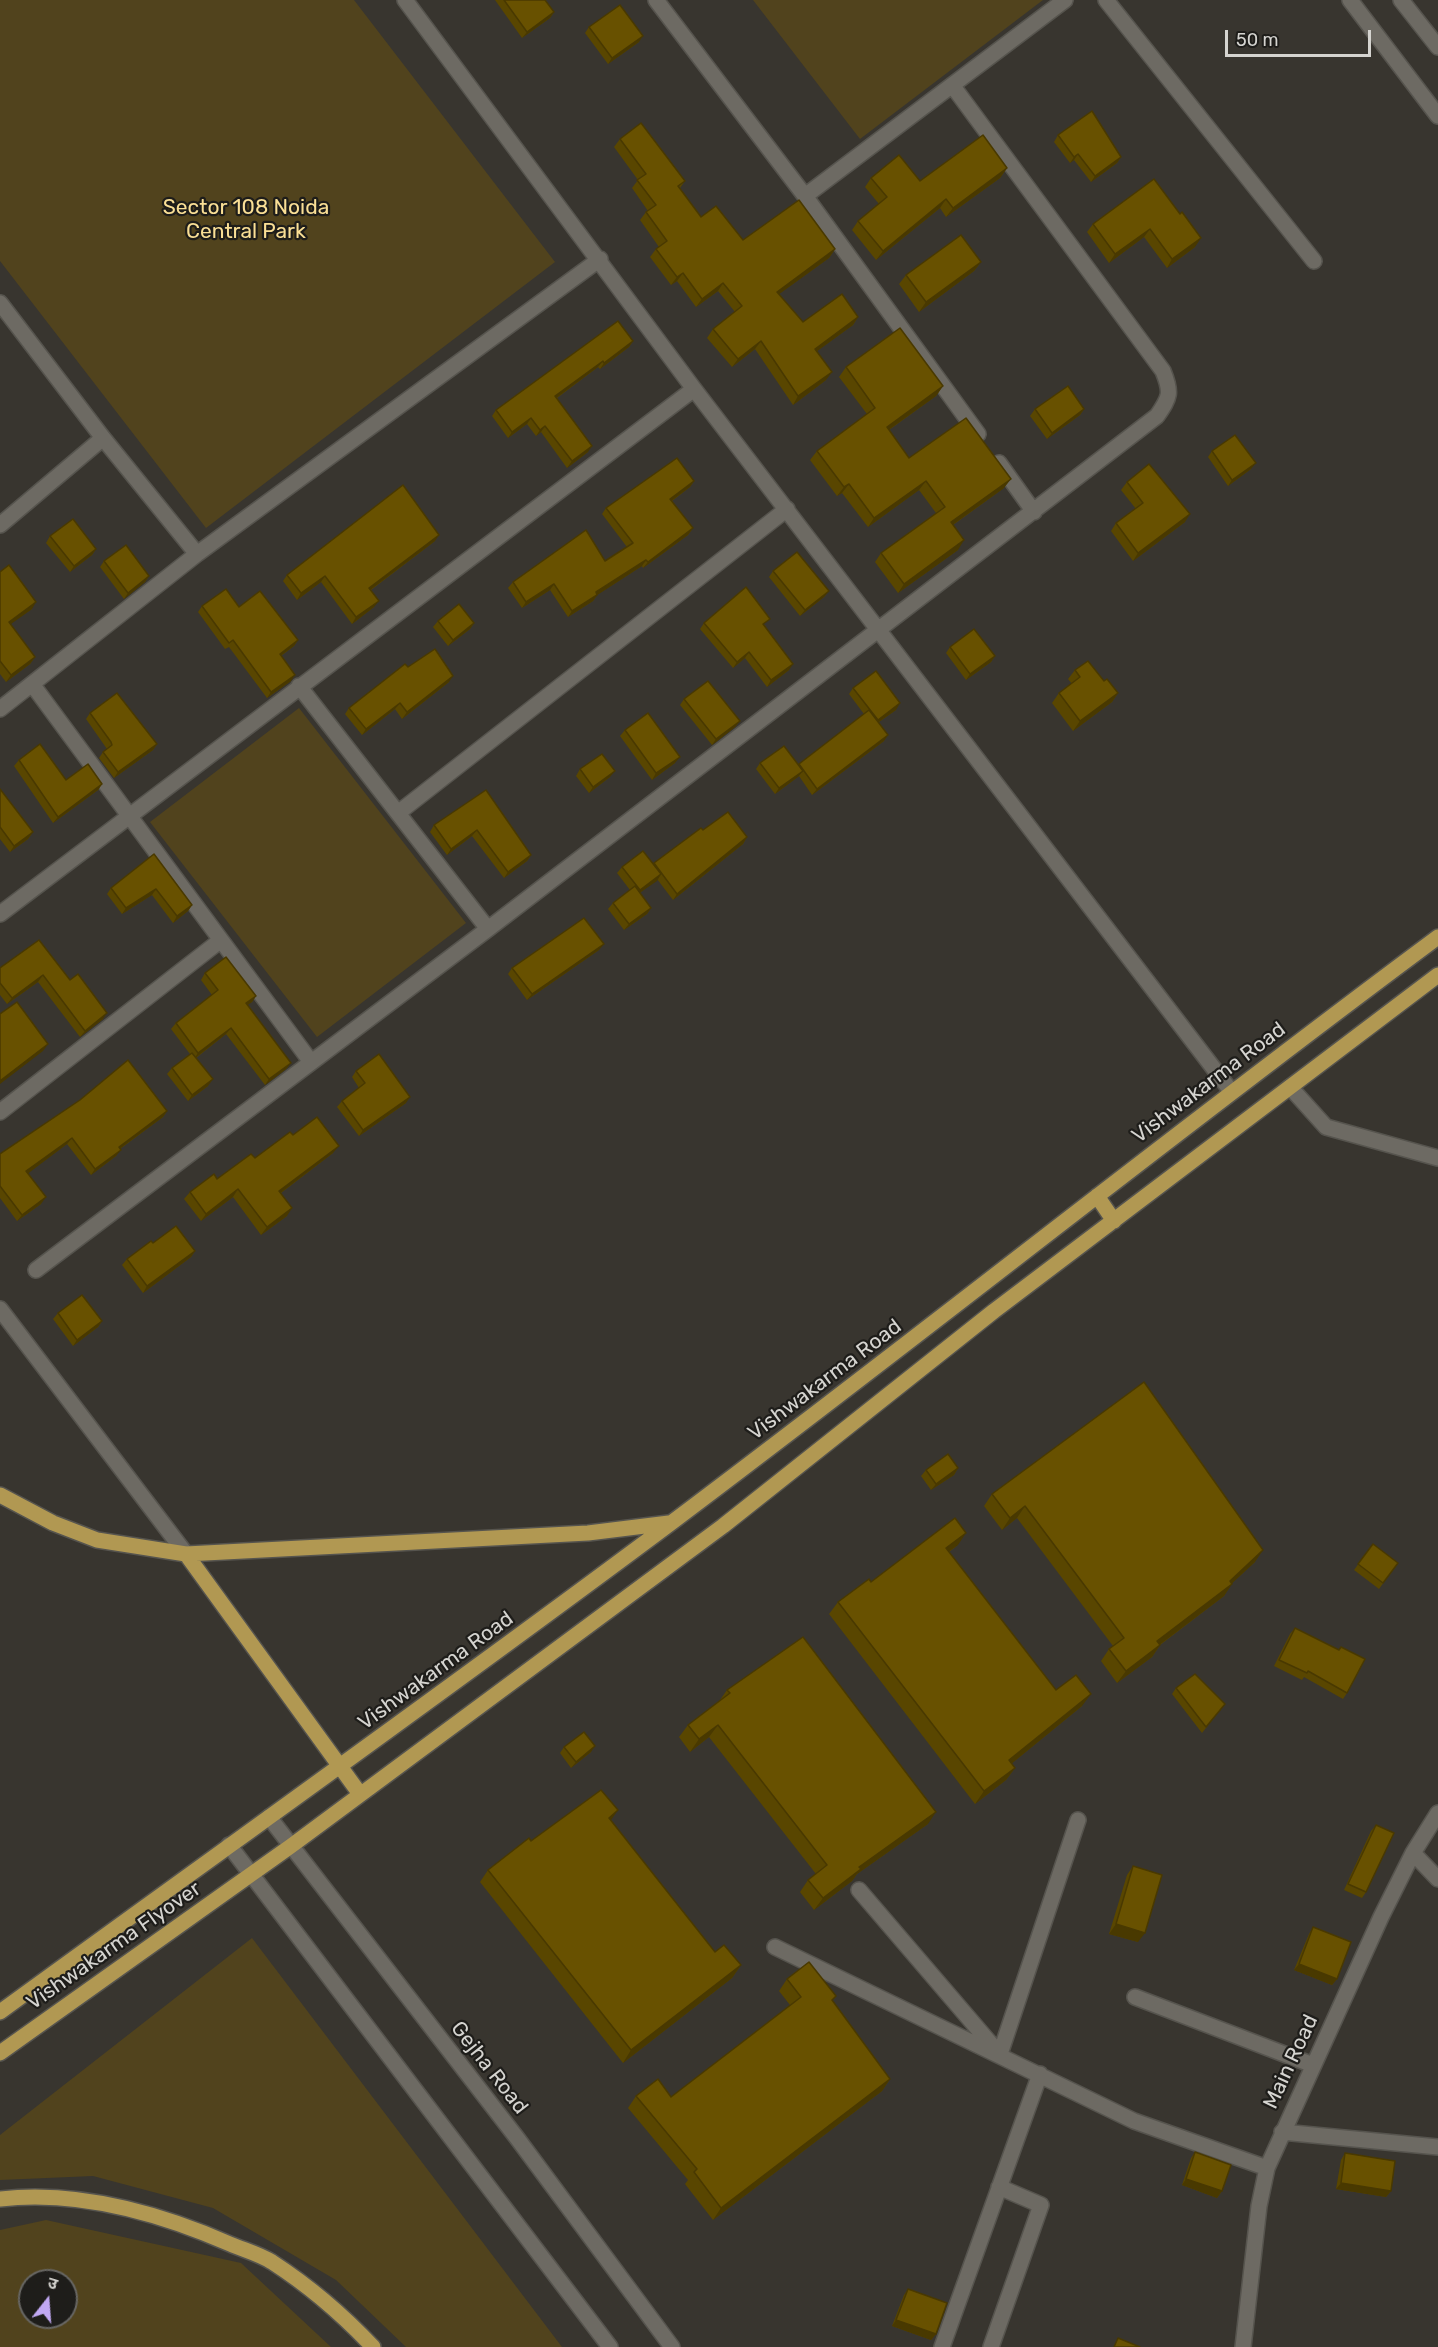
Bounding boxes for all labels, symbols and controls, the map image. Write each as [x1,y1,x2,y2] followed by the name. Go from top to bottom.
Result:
[1228,18,1374,56] scale bar
[1236,29,1279,51] text: 50 m
[163,195,329,245] park label: Sector 108 Noida Central Park
[1127,1017,1291,1149] street label: Vishwakarma Road
[743,1314,907,1446] street label: Vishwakarma Road
[354,1606,518,1736] street label: Vishwakarma Road
[22,1876,206,2016] street label: Vishwakarma Flyover
[1258,2011,1324,2113] street label: Main Road
[445,2017,533,2119] street label: Gejha Road
[18,2269,78,2329] north arrow
[46,2273,60,2294] text: उ

